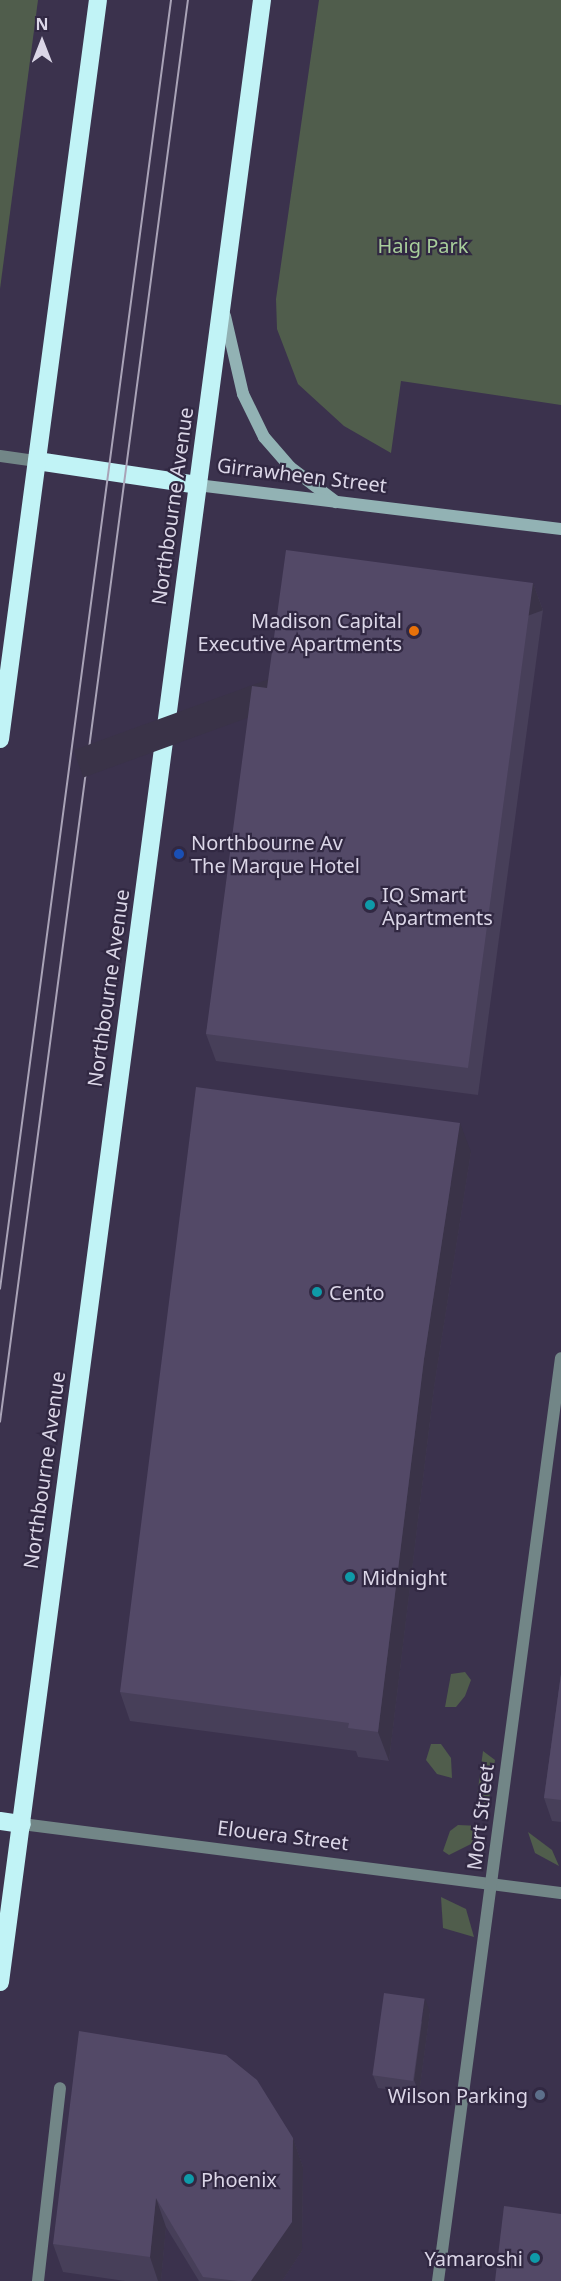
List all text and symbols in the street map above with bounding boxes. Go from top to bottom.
north arrow [12,12,72,72]
text: N [35,13,49,35]
park label: Haig Park [378,233,468,257]
street label: Northbourne Avenue [146,406,198,606]
street label: Girrawheen Street [216,453,388,497]
place label: Madison Capital Executive Apartments [198,608,402,655]
marker: Madison Capital Executive Apartments [407,624,421,638]
place label: Northbourne Av The Marque Hotel [191,831,360,878]
marker: Northbourne Av The Marque Hotel [172,847,186,861]
place label: IQ Smart Apartments [382,882,493,929]
street label: Northbourne Avenue [82,888,134,1088]
marker: IQ Smart Apartments [363,898,377,912]
place label: Cento [329,1280,385,1304]
marker: Cento [310,1285,324,1299]
street label: Northbourne Avenue [18,1370,70,1570]
place label: Midnight [362,1565,447,1589]
marker: Midnight [343,1570,357,1584]
street label: Mort Street [462,1763,498,1871]
street label: Elouera Street [216,1815,350,1855]
place label: Wilson Parking [388,2083,528,2107]
marker: Wilson Parking [533,2088,547,2102]
place label: Phoenix [201,2167,277,2191]
marker: Phoenix [182,2172,196,2186]
place label: Yamaroshi [424,2246,523,2270]
marker: Yamaroshi [528,2251,542,2265]

